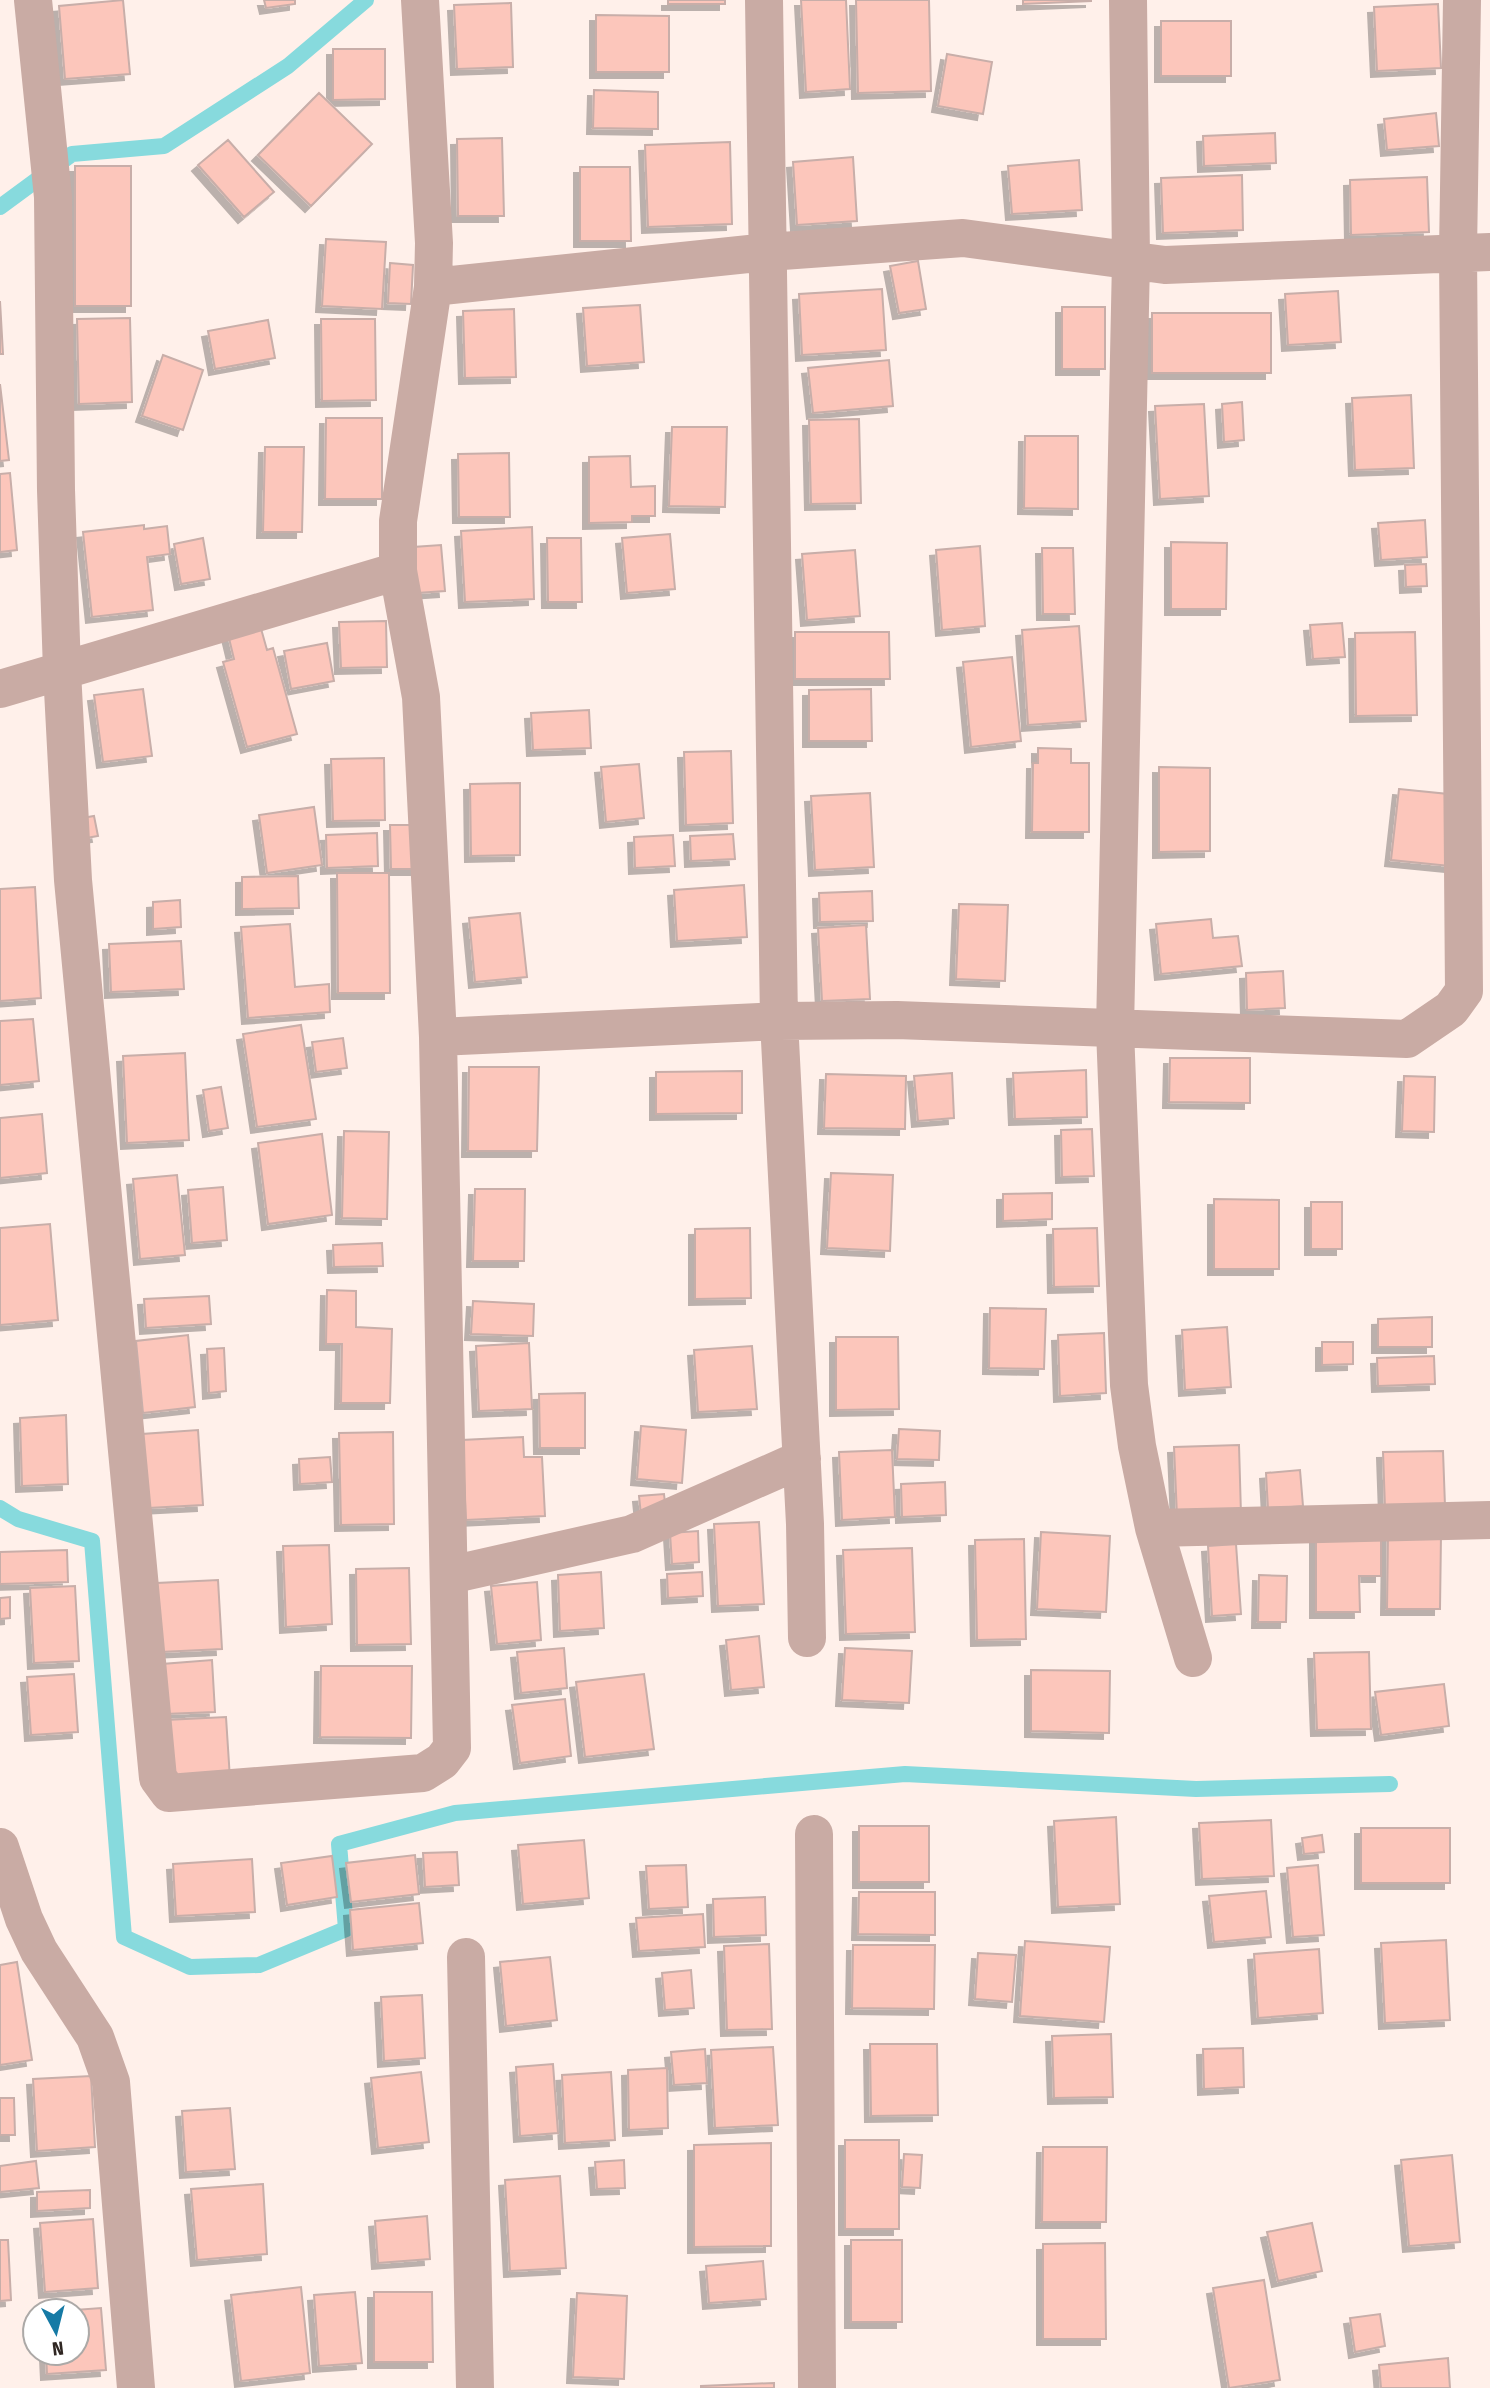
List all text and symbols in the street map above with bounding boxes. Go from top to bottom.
north arrow [21,2297,91,2367]
text: N [51,2336,65,2360]

